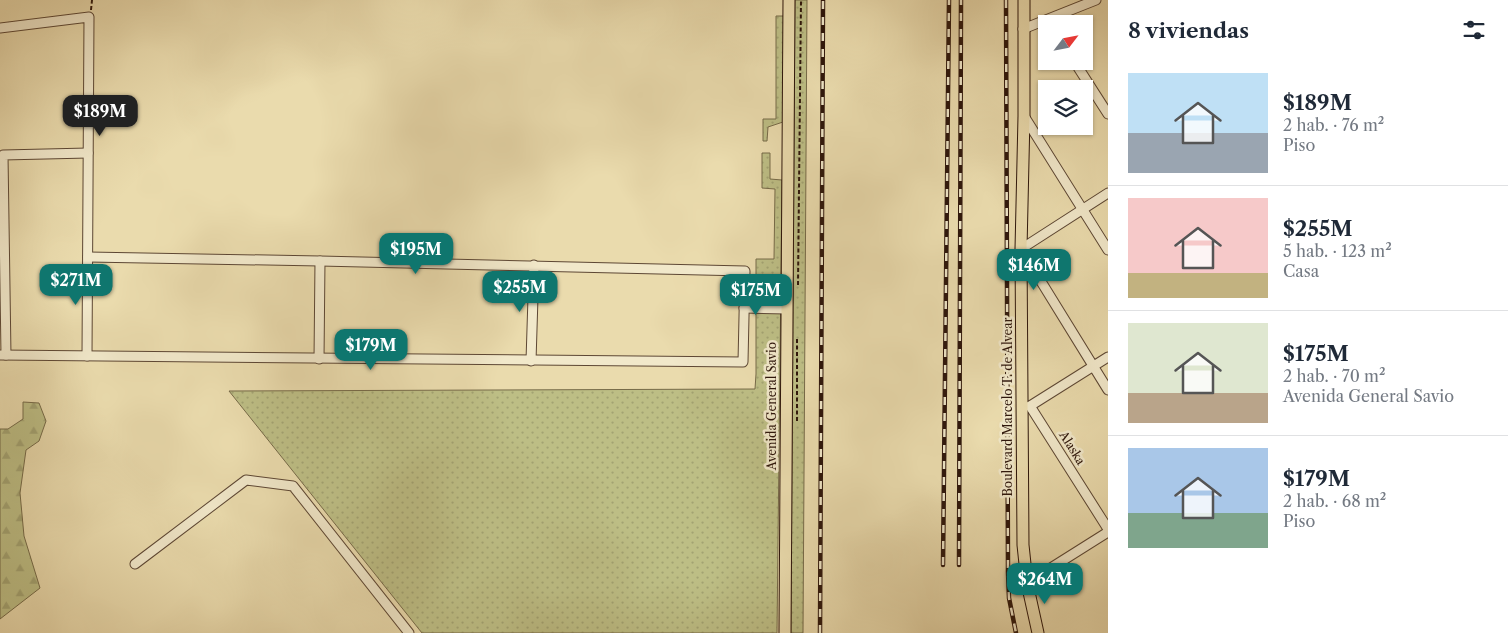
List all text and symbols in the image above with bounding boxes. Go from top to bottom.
north arrow [1038,15,1092,70]
map controls [1038,15,1093,135]
icon: filters [1460,16,1488,44]
text: 8 viviendas [1128,18,1249,43]
button: layers [1038,80,1093,135]
text: $189M [1283,90,1352,115]
icon: home [1168,93,1228,153]
pin: $189M [65,94,135,137]
text: $189M [74,101,126,121]
text: 2 hab. · 76 m² [1283,115,1384,135]
text: Piso [1283,135,1315,155]
text: $255M [1283,216,1353,241]
icon: home [1168,218,1228,278]
pin: $195M [381,232,451,275]
text: $195M [390,239,442,259]
text: 5 hab. · 123 m² [1283,241,1392,261]
pin: $146M [999,248,1069,291]
text: $146M [1008,255,1060,275]
text: Casa [1283,261,1319,281]
pin: $271M [41,264,111,306]
text: $271M [51,270,101,290]
pin: $255M [485,270,555,313]
pin: $175M [721,274,791,316]
text: $255M [493,277,547,297]
text: $175M [731,280,781,300]
street label: Boulevard Marcelo T. de Alvear [1000,317,1015,497]
pin: $179M [336,328,406,371]
text: $179M [345,335,397,355]
text: $175M [1283,341,1349,366]
street label: Avenida General Savio [764,342,779,471]
icon: home [1168,343,1228,403]
text: 2 hab. · 70 m² [1283,366,1386,386]
text: Avenida General Savio [1283,386,1454,406]
street label: Alaska [1056,427,1089,468]
text: $179M [1283,466,1350,491]
icon: home [1168,468,1228,528]
text: 2 hab. · 68 m² [1283,491,1386,511]
text: Piso [1283,511,1315,531]
pin: $264M [1010,562,1080,605]
text: $264M [1018,569,1072,589]

